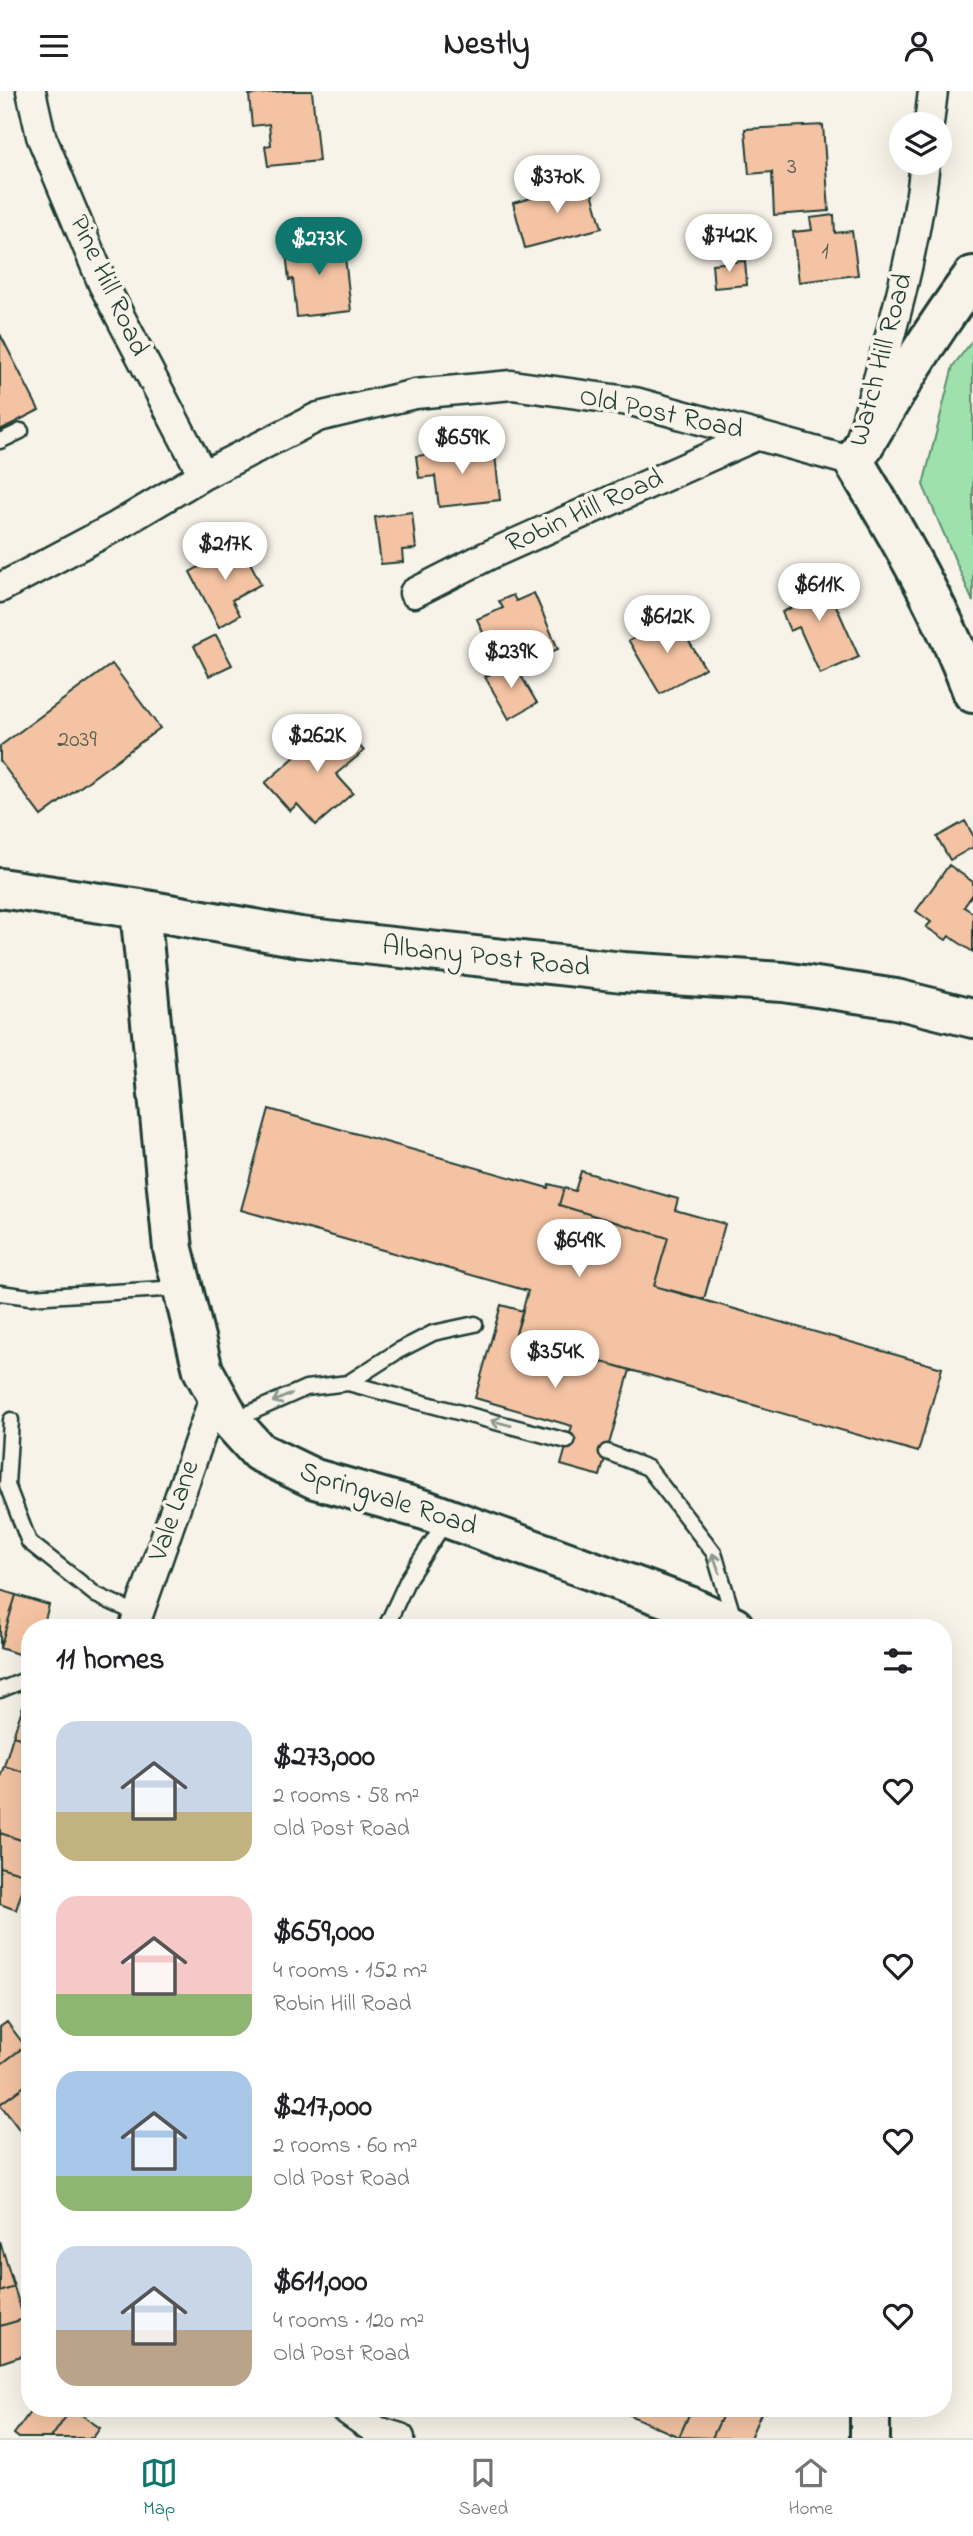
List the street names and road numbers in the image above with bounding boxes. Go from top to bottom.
street label: Pine Hill Road [57,209,159,364]
street label: Watch Hill Road [839,269,925,451]
street label: Old Post Road [575,377,747,451]
street label: Robin Hill Road [500,459,671,565]
street label: Albany Post Road [380,927,592,989]
street label: Springvale Road [294,1452,482,1548]
street label: Vale Lane [138,1455,212,1568]

